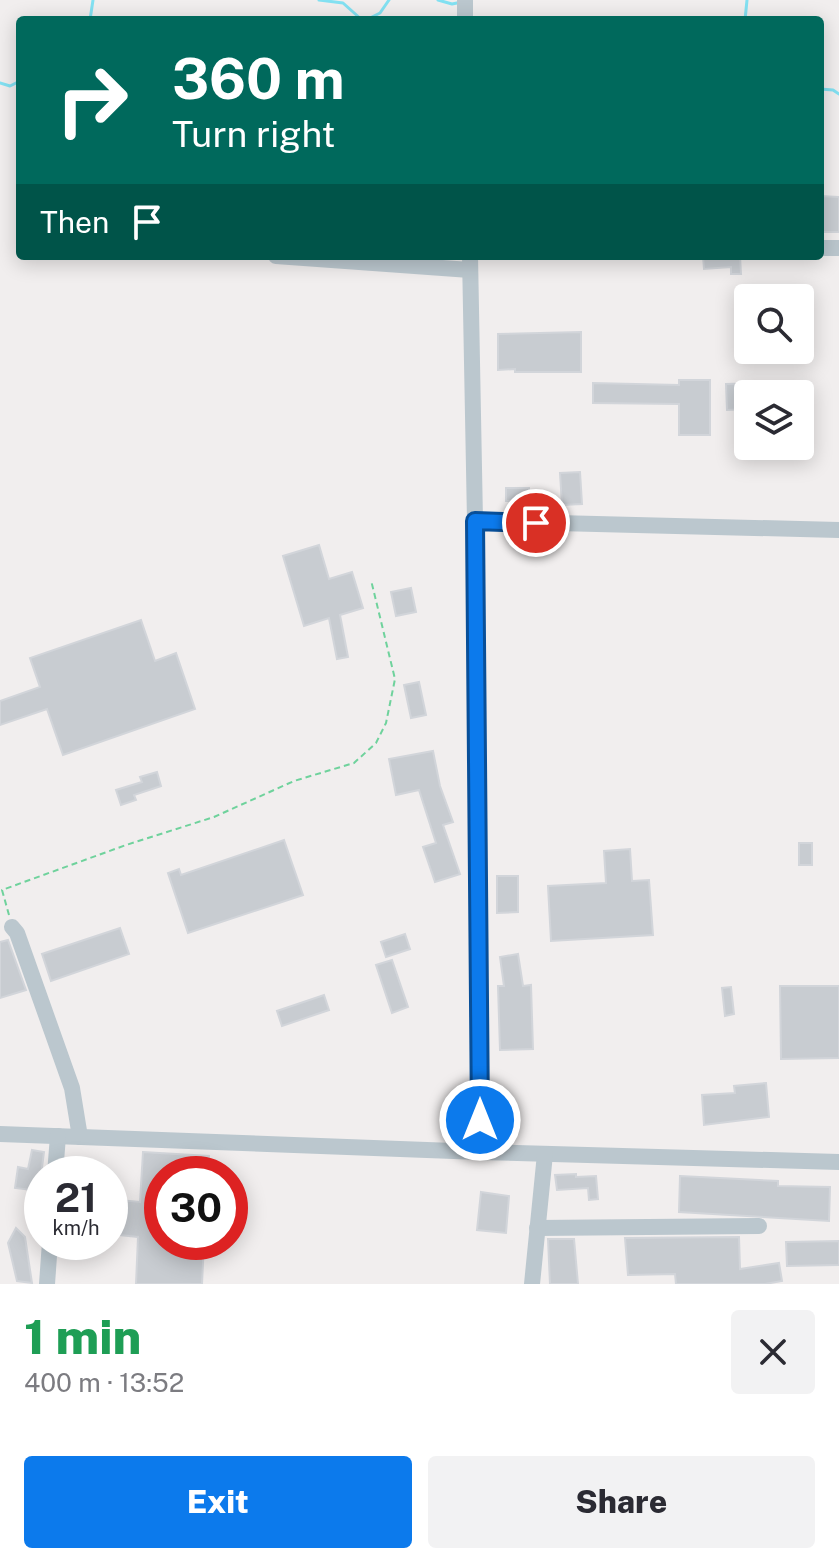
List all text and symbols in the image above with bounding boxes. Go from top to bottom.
text: 360 m [172,46,345,112]
icon: right [40,48,144,152]
text: Turn right [172,113,335,155]
icon: arrive [125,200,169,244]
text: Then [40,204,109,240]
map controls [734,284,814,460]
button: search [734,284,814,364]
button: layers [734,380,814,460]
pin [502,489,570,557]
icon: arrive [514,501,558,545]
position arrow [438,1078,522,1162]
speed limit sign: 30 [144,1156,248,1260]
text: 21 [55,1174,97,1221]
text: km/h [52,1216,100,1240]
text: 1 min [24,1308,141,1365]
button: close [731,1310,815,1394]
text: 400 m · 13:52 [24,1367,184,1398]
button: Exit [24,1456,412,1548]
button: Share [428,1456,815,1548]

